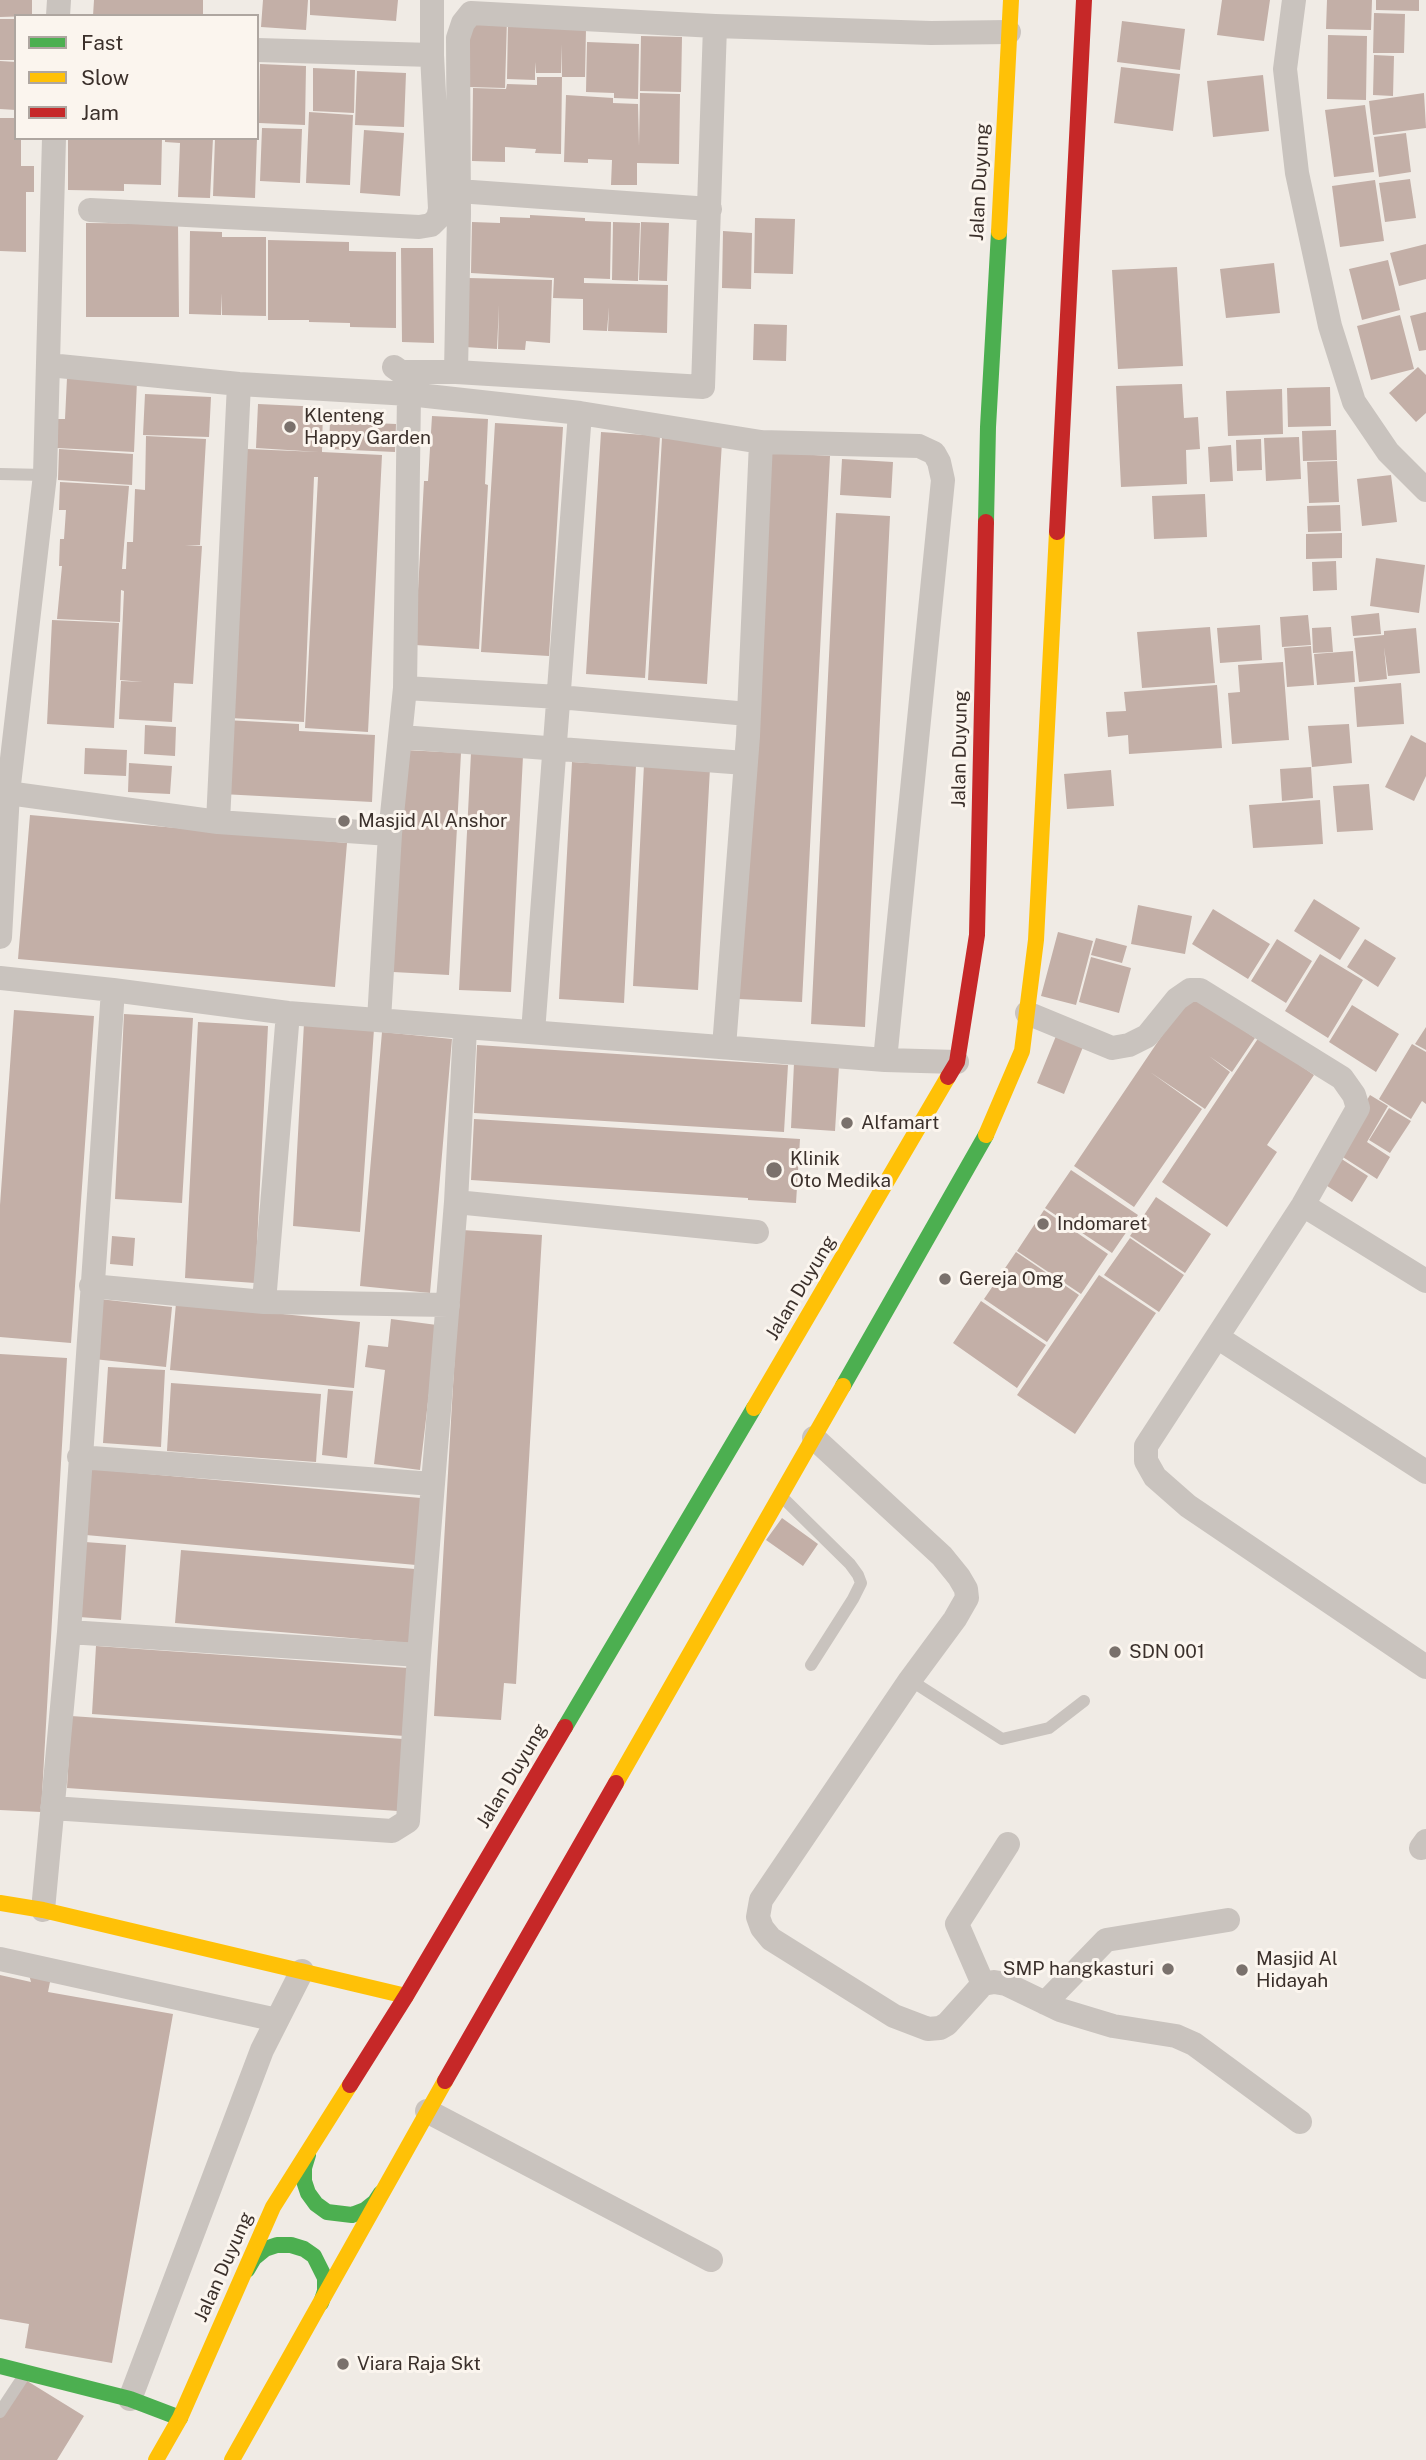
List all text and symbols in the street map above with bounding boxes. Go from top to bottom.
legend [14,14,259,140]
text: Fast [81,30,123,55]
text: Slow [81,65,129,90]
text: Jam [81,100,119,125]
street label: Jalan Duyung [966,123,994,241]
place label: Klenteng Happy Garden [304,405,431,449]
marker: Klenteng Happy Garden [282,419,298,435]
street label: Jalan Duyung [948,690,972,808]
place label: Masjid Al Anshor [358,810,508,832]
marker: Masjid Al Anshor [336,813,352,829]
place label: Alfamart [861,1112,939,1134]
marker: Alfamart [839,1115,855,1131]
place label: Klinik Oto Medika [790,1148,891,1192]
marker: Klinik Oto Medika [764,1160,784,1180]
place label: Indomaret [1057,1213,1147,1235]
marker: Indomaret [1035,1216,1051,1232]
street label: Jalan Duyung [761,1232,841,1344]
place label: Gereja Omg [959,1268,1064,1290]
marker: Gereja Omg [937,1271,953,1287]
place label: SDN 001 [1129,1641,1205,1663]
marker: SDN 001 [1107,1644,1123,1660]
street label: Jalan Duyung [472,1720,552,1832]
place label: Masjid Al Hidayah [1256,1948,1338,1992]
place label: SMP hangkasturi [1003,1958,1154,1980]
marker: SMP hangkasturi [1160,1961,1176,1977]
marker: Masjid Al Hidayah [1234,1962,1250,1978]
street label: Jalan Duyung [190,2208,258,2326]
place label: Viara Raja Skt [357,2353,481,2375]
marker: Viara Raja Skt [335,2356,351,2372]

